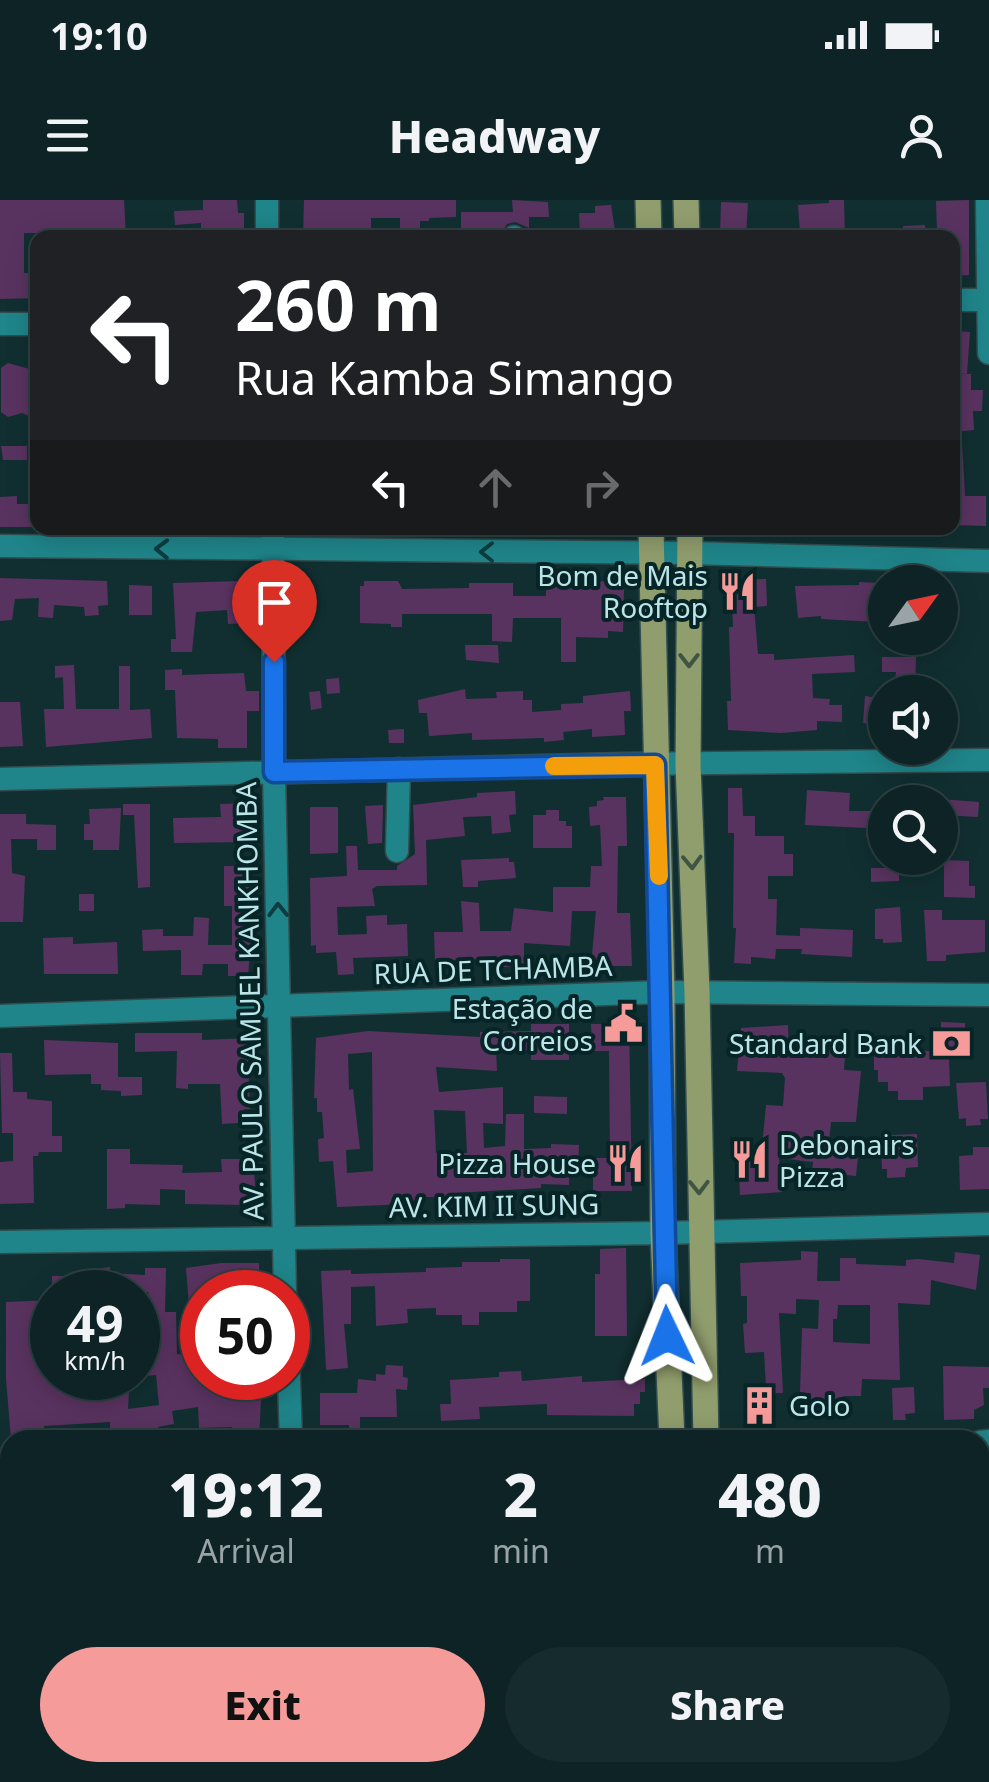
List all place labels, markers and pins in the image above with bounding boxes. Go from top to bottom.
place label: Bom de Mais Rooftop [537,556,708,626]
pin [232,560,317,663]
restaurant icon: Bom de Mais Rooftop [717,570,759,612]
place label: Estação de Correios [452,989,593,1059]
public building icon: Estação de Correios [602,1003,644,1045]
bank icon: Standard Bank [931,1022,973,1064]
place label: Standard Bank [729,1024,922,1062]
place label: Debonairs Pizza [779,1125,915,1195]
restaurant icon: Debonairs Pizza [728,1139,770,1181]
restaurant icon: Pizza House [605,1142,647,1184]
place label: Pizza House [438,1144,596,1182]
building icon: Golo [738,1384,780,1426]
place label: Golo [789,1386,851,1424]

